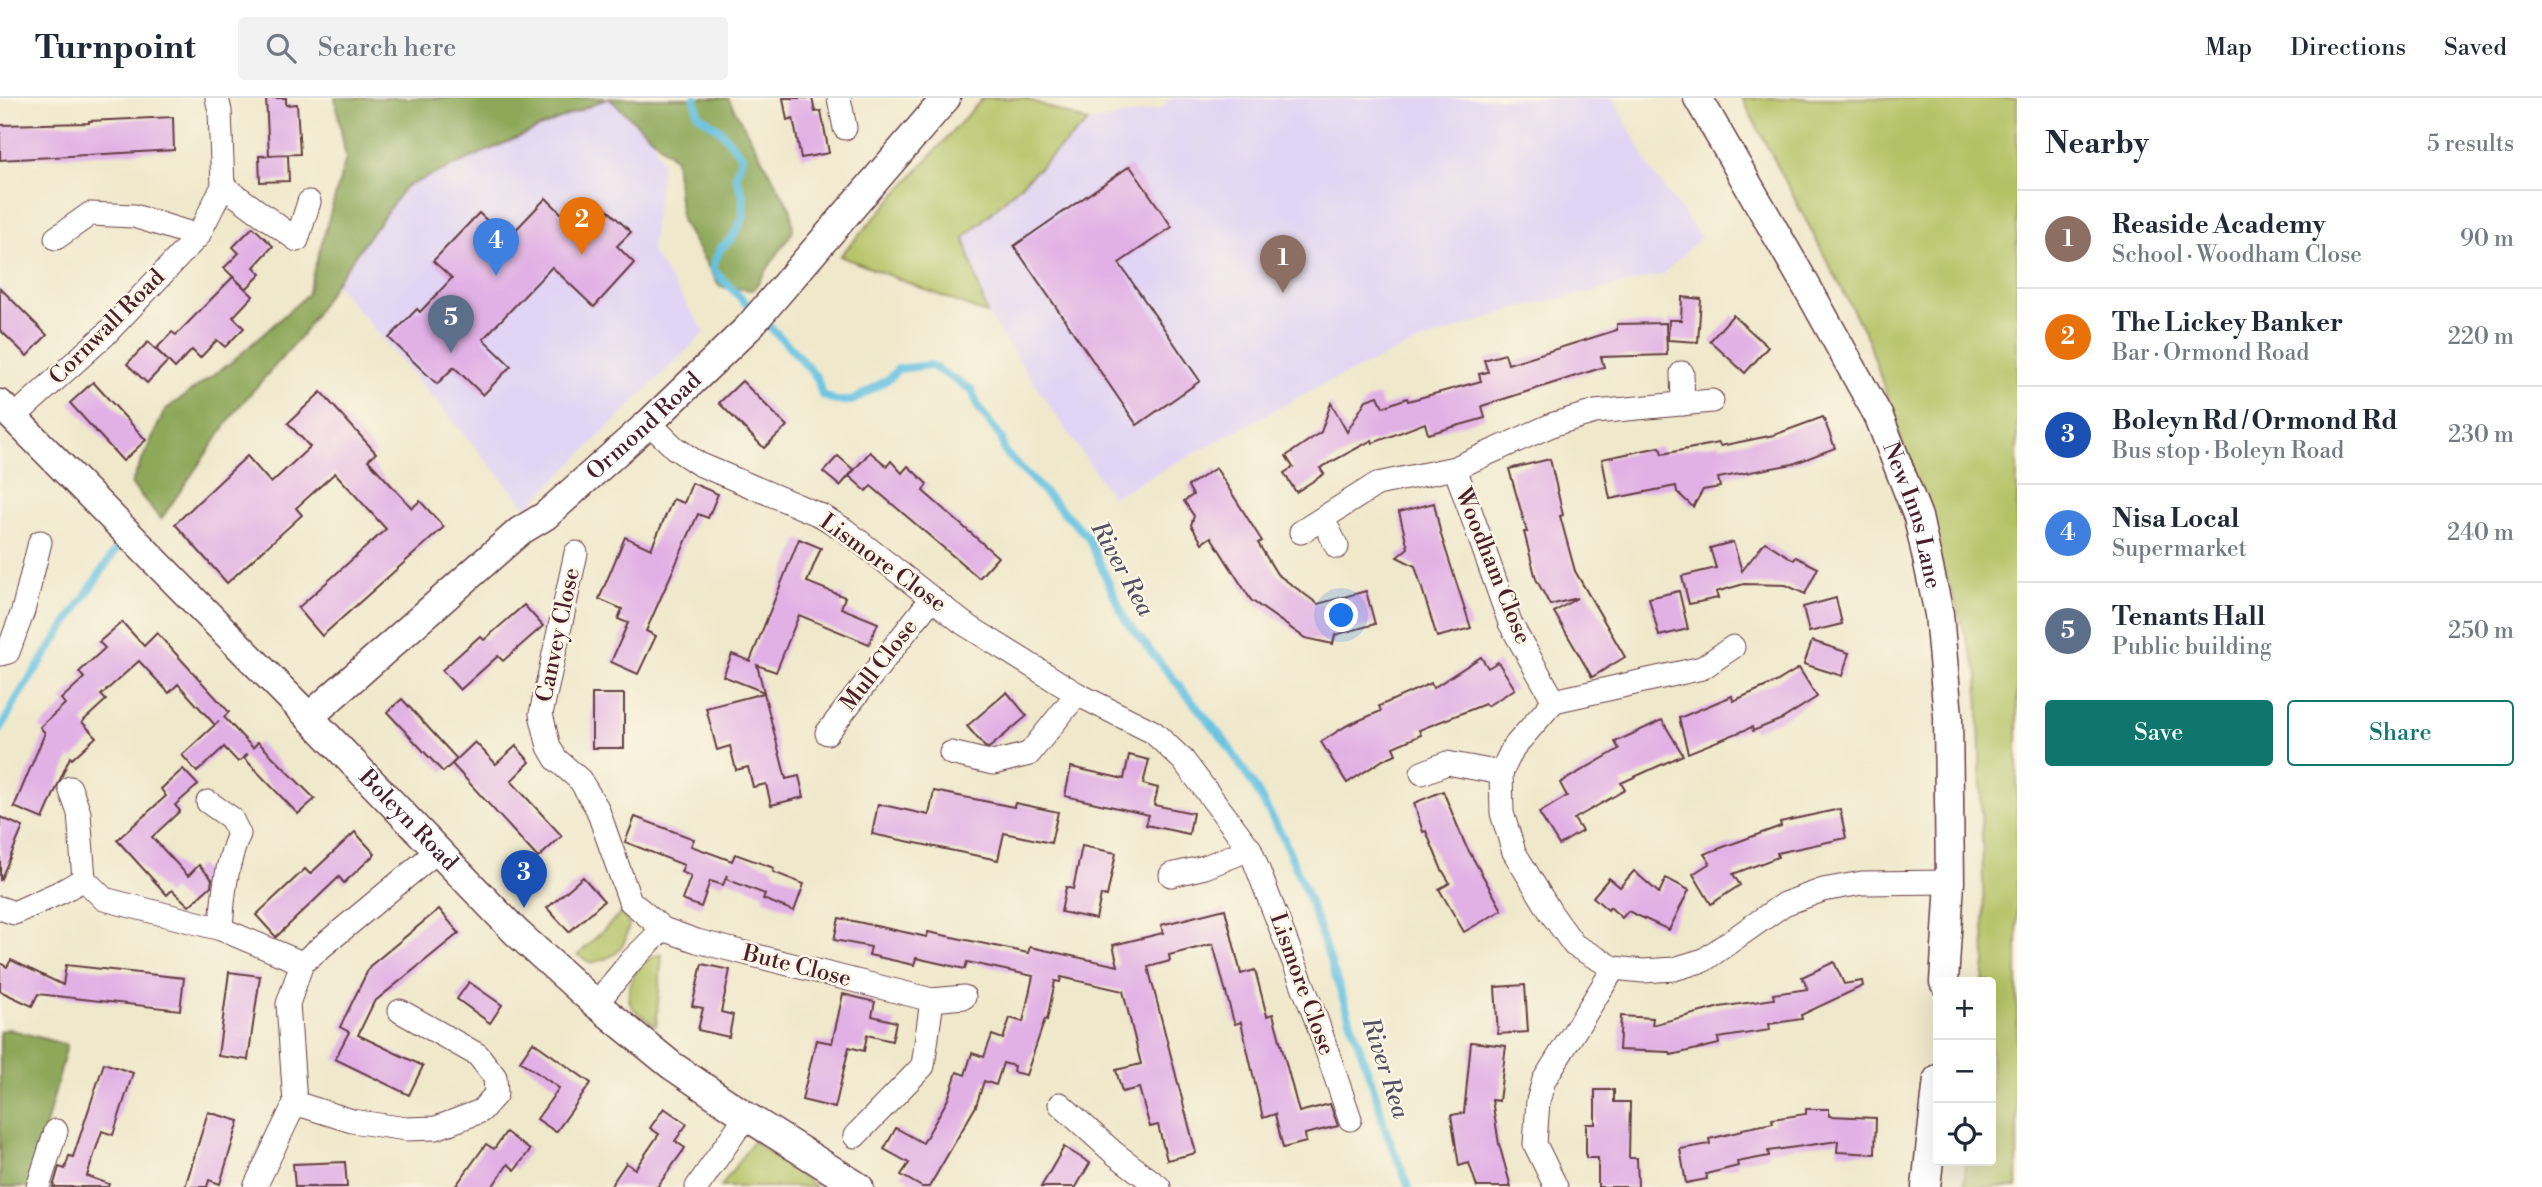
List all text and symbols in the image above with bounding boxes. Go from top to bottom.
search box [238,17,728,80]
text: Turnpoint [35,28,196,69]
icon: search [262,29,300,67]
text: Search here [318,32,456,64]
text: Map [2205,33,2252,63]
text: Directions [2290,33,2406,63]
text: Saved [2444,33,2507,63]
text: Nearby [2045,125,2149,163]
text: 5 results [2427,130,2514,158]
pin: 2 [559,197,605,255]
text: Reaside Academy [2112,209,2326,241]
pin: 4 [473,218,519,276]
text: 1 [2062,225,2074,253]
text: 90 m [2460,225,2514,253]
pin: 1 [1260,235,1306,293]
text: School · Woodham Close [2112,241,2362,269]
street label: Cornwall Road [43,263,171,391]
pin: 5 [428,295,474,353]
text: The Lickey Banker [2112,307,2343,339]
text: 2 [2061,323,2075,351]
text: 220 m [2448,323,2514,351]
text: Bar · Ormond Road [2112,339,2309,367]
street label: Ormond Road [581,366,707,486]
text: Boleyn Rd / Ormond Rd [2112,405,2398,437]
text: 3 [2061,421,2075,449]
text: 230 m [2448,421,2514,449]
text: Bus stop · Boleyn Road [2112,437,2344,465]
street label: New Inns Lane [1876,438,1947,591]
street label: Woodham Close [1449,483,1537,648]
text: Nisa Local [2112,503,2239,535]
street label: Lismore Close [814,508,952,618]
water label: River Rea [1083,515,1161,622]
text: 4 [2060,519,2076,547]
text: 240 m [2447,519,2514,547]
text: Supermarket [2112,535,2247,563]
street label: Canvey Close [530,565,586,705]
your location [1324,598,1358,632]
text: Tenants Hall [2112,601,2265,633]
street label: Mull Close [834,613,924,717]
text: 5 [2061,617,2075,645]
text: 250 m [2448,617,2514,645]
text: Public building [2112,633,2272,661]
button: Save [2045,700,2273,766]
button: Share [2287,700,2514,766]
street label: Boleyn Road [352,763,464,877]
pin: 3 [501,850,547,908]
street label: Lismore Close [1263,909,1341,1059]
street label: Bute Close [739,939,854,993]
map controls [1933,977,1996,1166]
button: + [1933,977,1996,1040]
water label: River Rea [1354,1013,1416,1123]
button: − [1933,1040,1996,1103]
button: locate [1933,1103,1996,1166]

